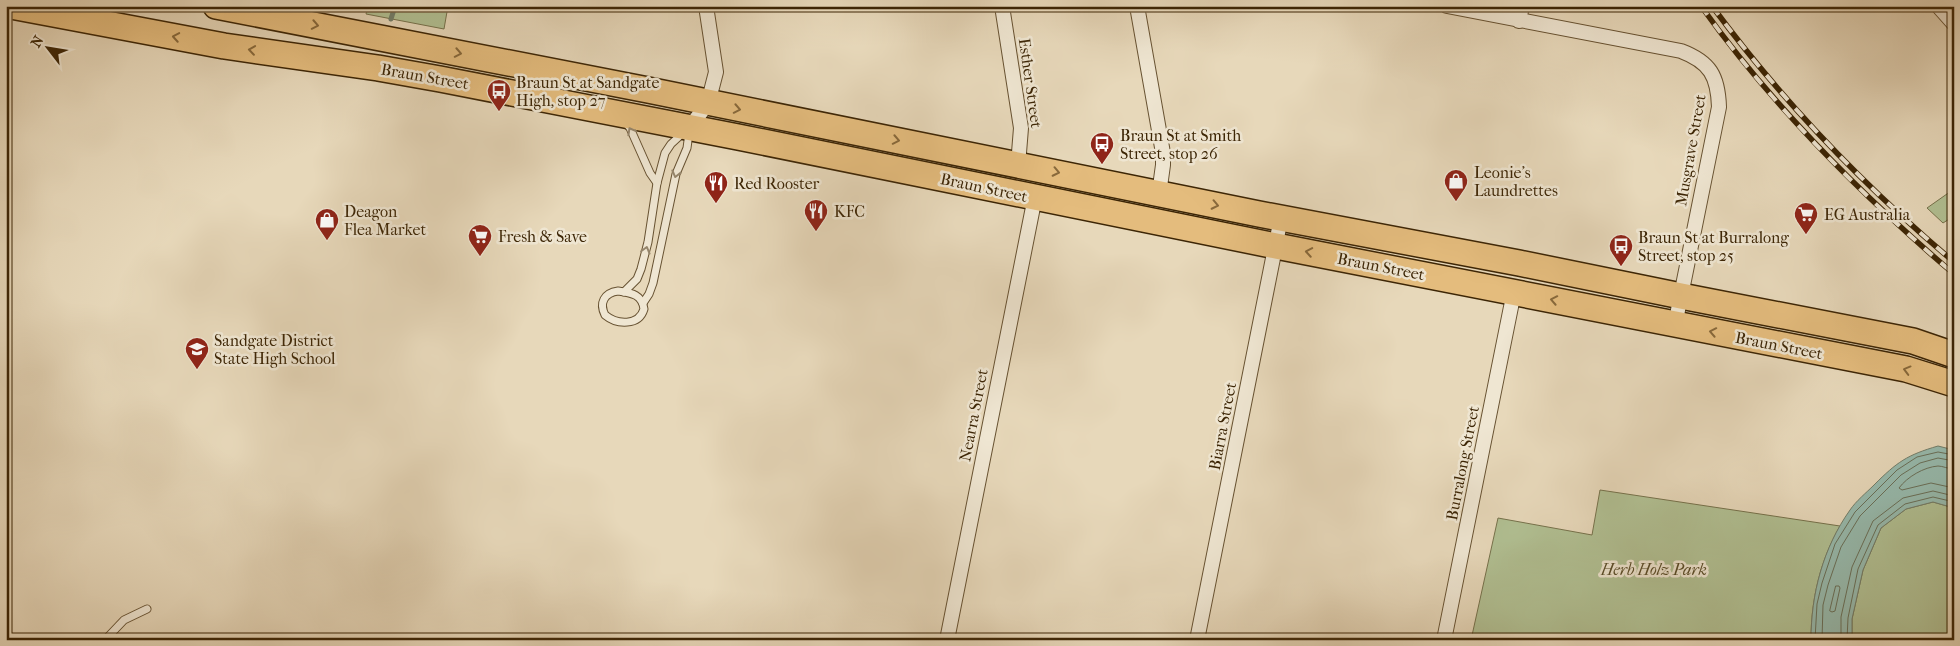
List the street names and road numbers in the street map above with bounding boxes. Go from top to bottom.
street label: Esther Street [1015,37,1046,130]
street label: Braun Street [380,59,470,94]
street label: Musgrave Street [1671,92,1710,208]
street label: Braun Street [939,169,1029,206]
street label: Braun Street [1336,249,1426,284]
street label: Braun Street [1734,328,1824,363]
street label: Nearra Street [955,367,992,463]
street label: Biarra Street [1205,380,1240,472]
street label: Burralong Street [1442,404,1483,522]

